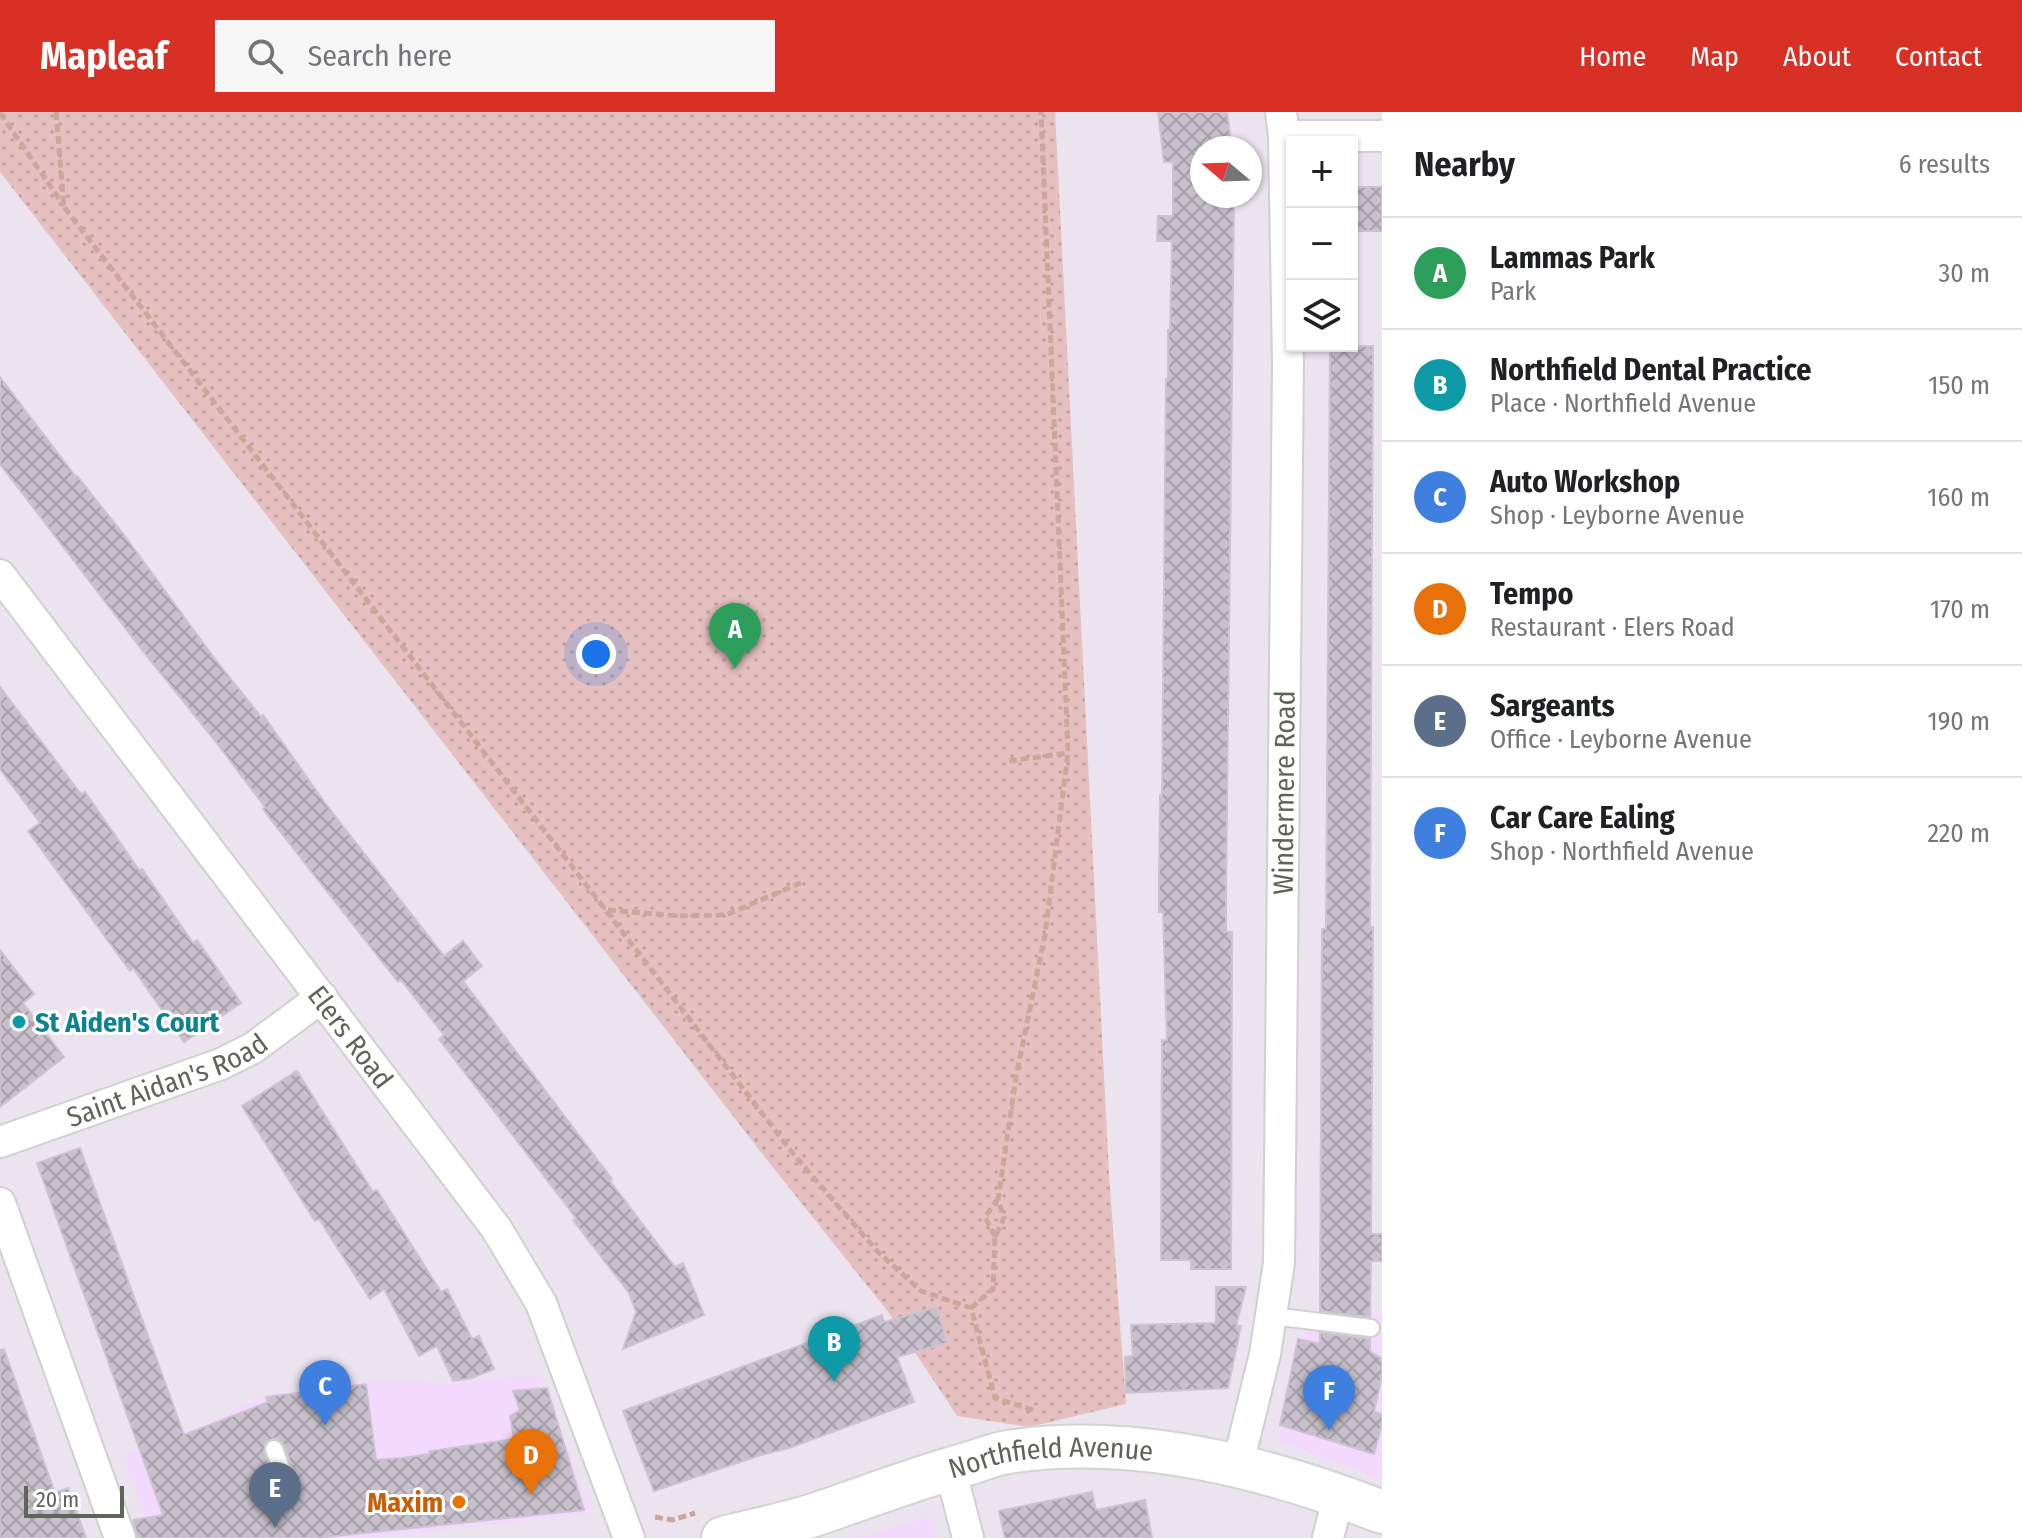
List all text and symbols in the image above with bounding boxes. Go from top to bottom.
search box [215,20,775,92]
text: Mapleaf [40,33,167,79]
icon: search [243,34,287,78]
text: Search here [307,38,452,74]
text: Home [1579,40,1646,73]
text: Map [1690,40,1739,73]
text: About [1783,40,1851,73]
text: Contact [1895,40,1982,73]
north arrow [1190,136,1262,208]
map controls [1286,136,1358,352]
button: + [1286,136,1358,208]
text: Nearby [1414,144,1515,185]
text: 6 results [1899,149,1990,180]
button: − [1286,208,1358,280]
text: Lammas Park [1490,240,1655,276]
text: A [1433,258,1447,289]
text: 30 m [1939,258,1990,289]
text: Park [1490,276,1536,307]
button: layers [1286,280,1358,352]
text: Northfield Dental Practice [1490,352,1811,388]
text: B [1433,370,1447,401]
text: 150 m [1928,370,1990,401]
text: Place · Northfield Avenue [1490,388,1756,419]
text: Auto Workshop [1490,464,1680,500]
text: C [1433,482,1447,513]
text: 160 m [1927,482,1990,513]
text: Shop · Leyborne Avenue [1490,500,1745,531]
text: Tempo [1490,576,1573,612]
text: D [1432,594,1448,625]
text: 170 m [1930,594,1990,625]
pin: A [709,603,761,669]
text: Restaurant · Elers Road [1490,612,1735,643]
your location [576,634,616,674]
text: Sargeants [1490,688,1615,724]
street label: Windermere Road [1267,690,1302,895]
text: E [1434,706,1446,737]
text: 190 m [1928,706,1990,737]
text: Office · Leyborne Avenue [1490,724,1752,755]
text: Car Care Ealing [1490,800,1675,836]
text: F [1434,818,1446,849]
text: 220 m [1927,818,1990,849]
text: Shop · Northfield Avenue [1490,836,1754,867]
street label: Elers Road [301,979,400,1095]
place label: St Aiden's Court [35,1006,220,1039]
marker: St Aiden's Court [10,1013,28,1031]
street label: Saint Aidan's Road [62,1027,274,1134]
pin: B [808,1316,860,1382]
pin: C [299,1360,351,1426]
pin: F [1303,1365,1355,1431]
pin: D [505,1429,557,1495]
street label: Northfield Avenue [945,1431,1155,1485]
pin: E [249,1462,301,1528]
scale bar [24,1482,124,1518]
text: 20 m [36,1486,79,1513]
place label: Maxim [367,1486,443,1519]
marker: Maxim [450,1493,468,1511]

